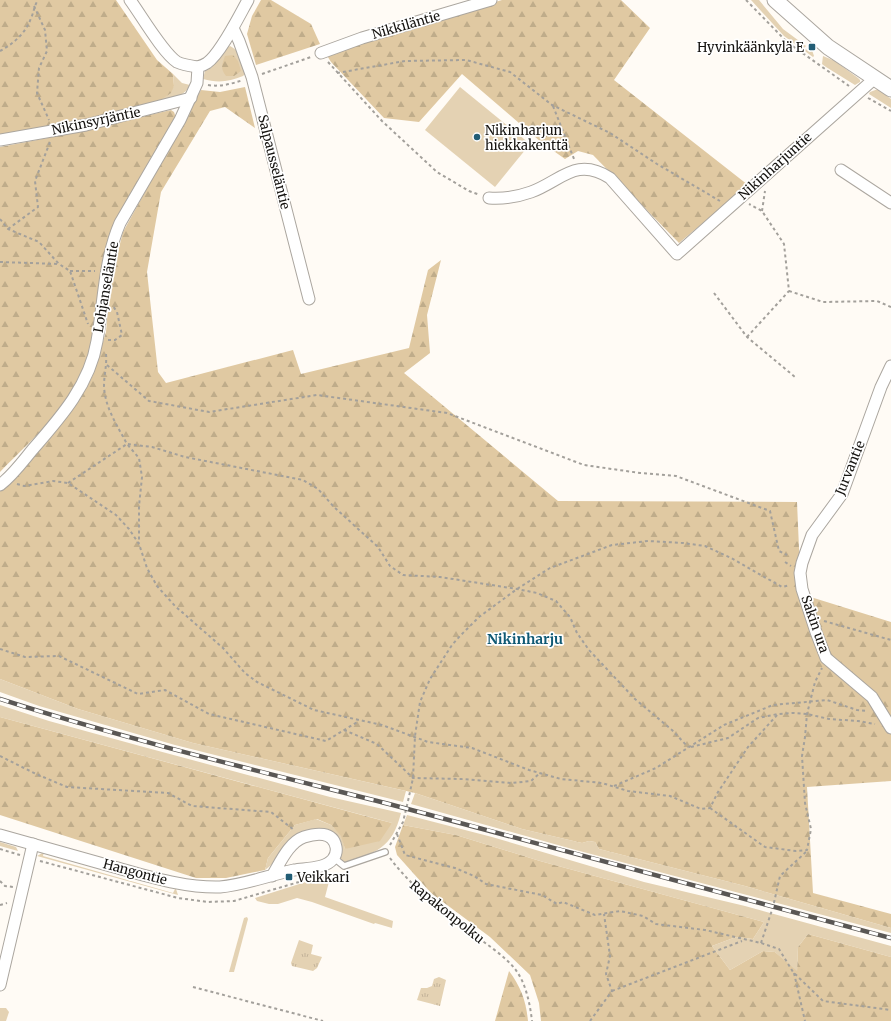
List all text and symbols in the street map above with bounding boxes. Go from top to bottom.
street label: Nikkiläntie [370,7,442,43]
place label: Hyvinkäänkylä E [697,39,805,56]
marker: Hyvinkäänkylä E [807,42,817,52]
street label: Nikinsyrjäntie [50,103,142,139]
street label: Salpausseläntie [254,113,294,211]
place label: Nikinharjun hiekkakenttä [485,122,568,154]
street label: Nikinharjuntie [735,128,815,203]
marker: Nikinharjun hiekkakenttä [472,132,482,142]
street label: Lohjanseläntie [90,240,122,334]
street label: Jurvantie [831,438,869,499]
street label: Sakin ura [797,593,833,655]
district label: Nikinharju [487,630,563,648]
street label: Hangontie [101,855,169,889]
place label: Veikkari [296,869,349,886]
marker: Veikkari [284,872,294,882]
street label: Rapakonpolku [406,877,488,947]

